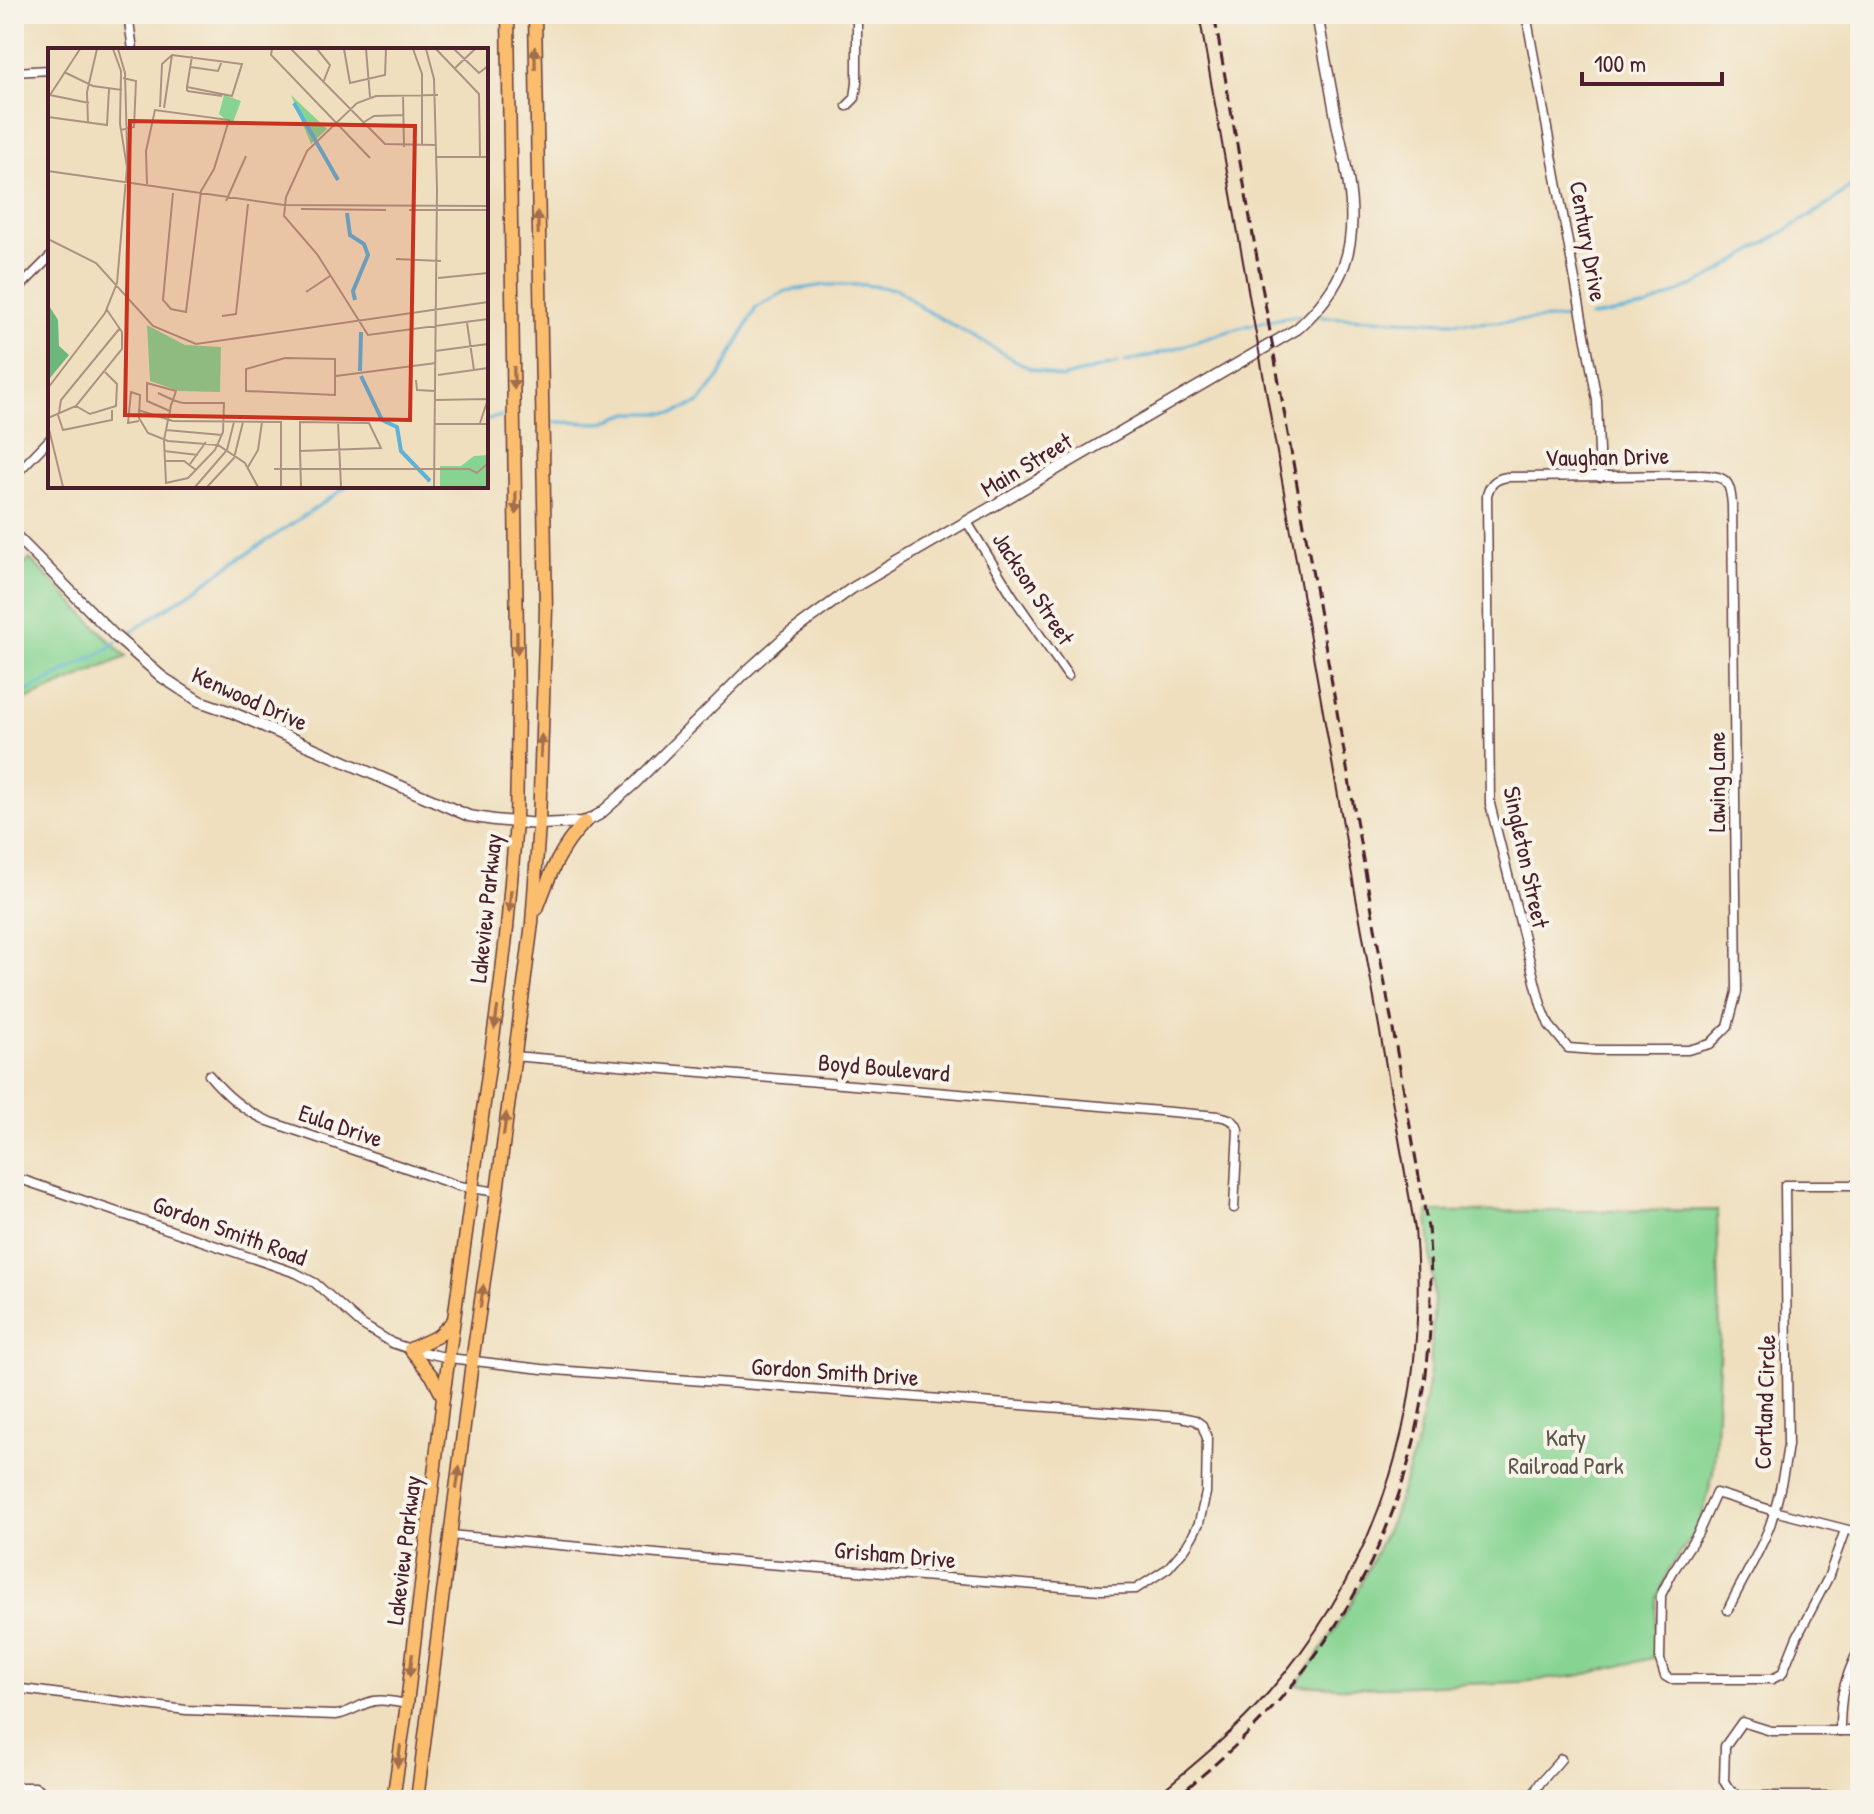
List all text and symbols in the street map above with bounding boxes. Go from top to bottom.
scale bar [1582,36,1722,86]
one-way arrow [529,45,542,70]
text: 100 m [1594,47,1646,79]
inset map [48,48,488,488]
street label: Century Drive [1563,178,1615,304]
one-way arrow [532,210,545,235]
one-way arrow [508,366,520,391]
street label: Main Street [974,424,1078,504]
street label: Vaughan Drive [1545,439,1670,473]
one-way arrow [509,491,522,516]
street label: Jackson Street [986,525,1083,651]
one-way arrow [511,631,523,656]
street label: Kenwood Drive [187,658,313,738]
street label: Lawing Lane [1700,731,1732,832]
one-way arrow [535,733,548,758]
street label: Singleton Street [1496,783,1558,931]
street label: Lakeview Parkway [461,832,509,984]
one-way arrow [503,889,516,914]
one-way arrow [489,1005,502,1030]
street label: Boyd Boulevard [817,1045,951,1089]
street label: Eula Drive [295,1096,388,1154]
one-way arrow [499,1111,512,1136]
street label: Gordon Smith Road [149,1187,311,1273]
one-way arrow [476,1283,489,1308]
street label: Cortland Circle [1746,1334,1782,1470]
street label: Gordon Smith Drive [750,1349,920,1393]
park label: Katy Railroad Park [1508,1421,1624,1481]
one-way arrow [451,1465,464,1490]
street label: Lakeview Parkway [378,1474,428,1626]
street label: Grisham Drive [833,1533,958,1575]
one-way arrow [405,1653,418,1678]
one-way arrow [392,1744,405,1769]

